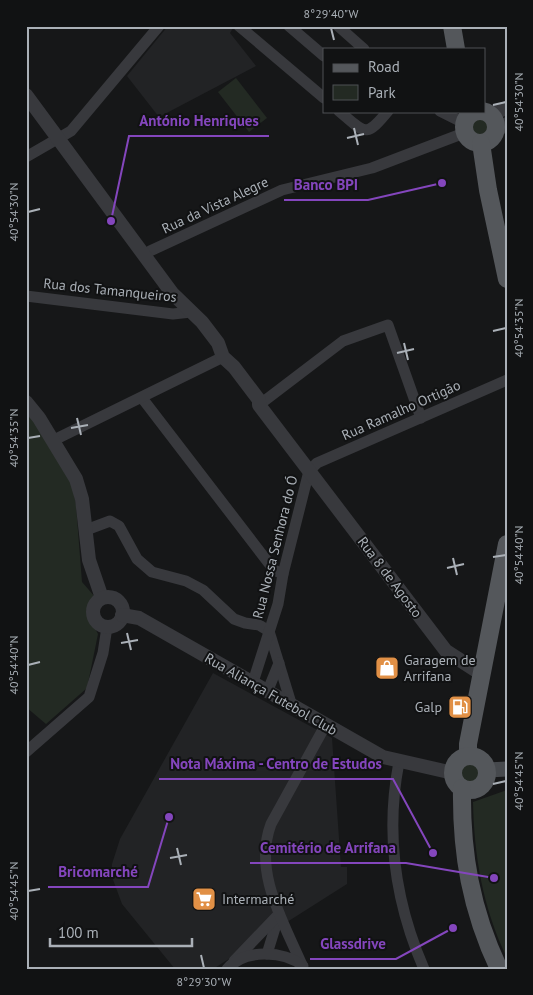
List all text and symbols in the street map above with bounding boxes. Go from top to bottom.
text: 8°29'40"W [304,6,358,21]
legend [323,48,486,112]
text: Road [368,57,400,76]
text: 40°54'30"N [511,72,526,132]
text: Park [368,83,396,102]
callout: António Henriques [129,106,269,136]
text: António Henriques [139,111,259,130]
callout: Banco BPI [284,170,368,200]
street label: Rua da Vista Alegre [159,172,271,238]
text: Banco BPI [294,175,358,194]
text: 40°54'30"N [6,182,21,242]
street label: Rua dos Tamanqueiros [42,274,178,306]
text: 40°54'35"N [511,298,526,358]
street label: Rua Ramalho Ortigão [339,376,463,444]
text: 40°54'35"N [6,408,21,468]
street label: Rua Nossa Senhora do Ó [248,474,302,620]
text: 40°54'40"N [511,525,526,585]
street label: Rua 8 de Agosto [354,533,426,621]
text: 40°54'40"N [6,635,21,695]
street label: Rua Aliança Futebol Club [201,649,341,739]
place label: Garagem de Arrifana [404,651,476,685]
shop icon: Garagem de Arrifana [374,655,400,681]
fuel station icon: Galp [447,694,473,720]
place label: Galp [415,698,442,716]
callout: Nota Máxima - Centro de Estudos [159,749,393,779]
text: 40°54'45"N [511,751,526,811]
text: Nota Máxima - Centro de Estudos [170,754,382,773]
callout: Cemitério de Arrifana [250,833,406,863]
text: Cemitério de Arrifana [260,838,396,857]
callout: Bricomarché [48,857,148,887]
text: 40°54'45"N [6,861,21,921]
text: Bricomarché [58,862,138,881]
supermarket icon: Intermarché [191,886,217,912]
place label: Intermarché [222,890,294,908]
scale bar [50,915,192,947]
text: 100 m [58,923,99,942]
callout: Glassdrive [310,929,396,959]
text: Glassdrive [320,934,386,953]
text: 8°29'30"W [177,974,231,989]

